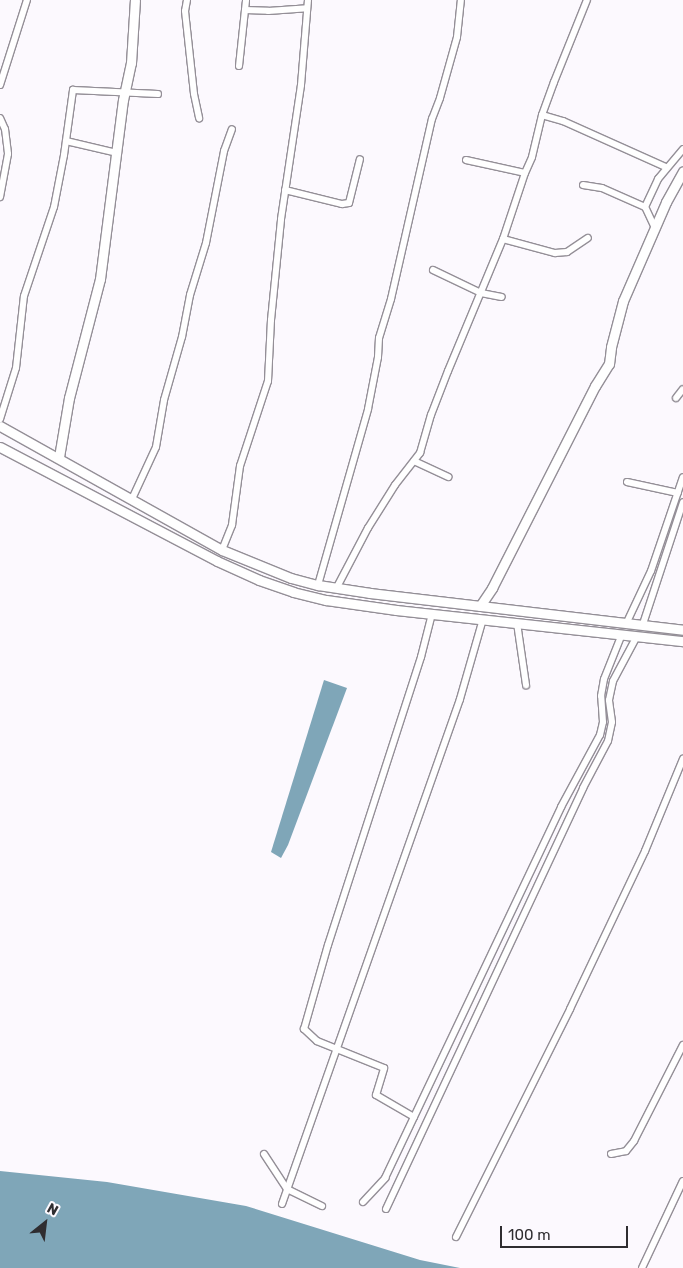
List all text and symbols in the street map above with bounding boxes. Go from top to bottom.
north arrow [20,1198,70,1248]
text: N [44,1200,61,1219]
scale bar [503,1216,630,1248]
text: 100 m [508,1226,550,1244]

